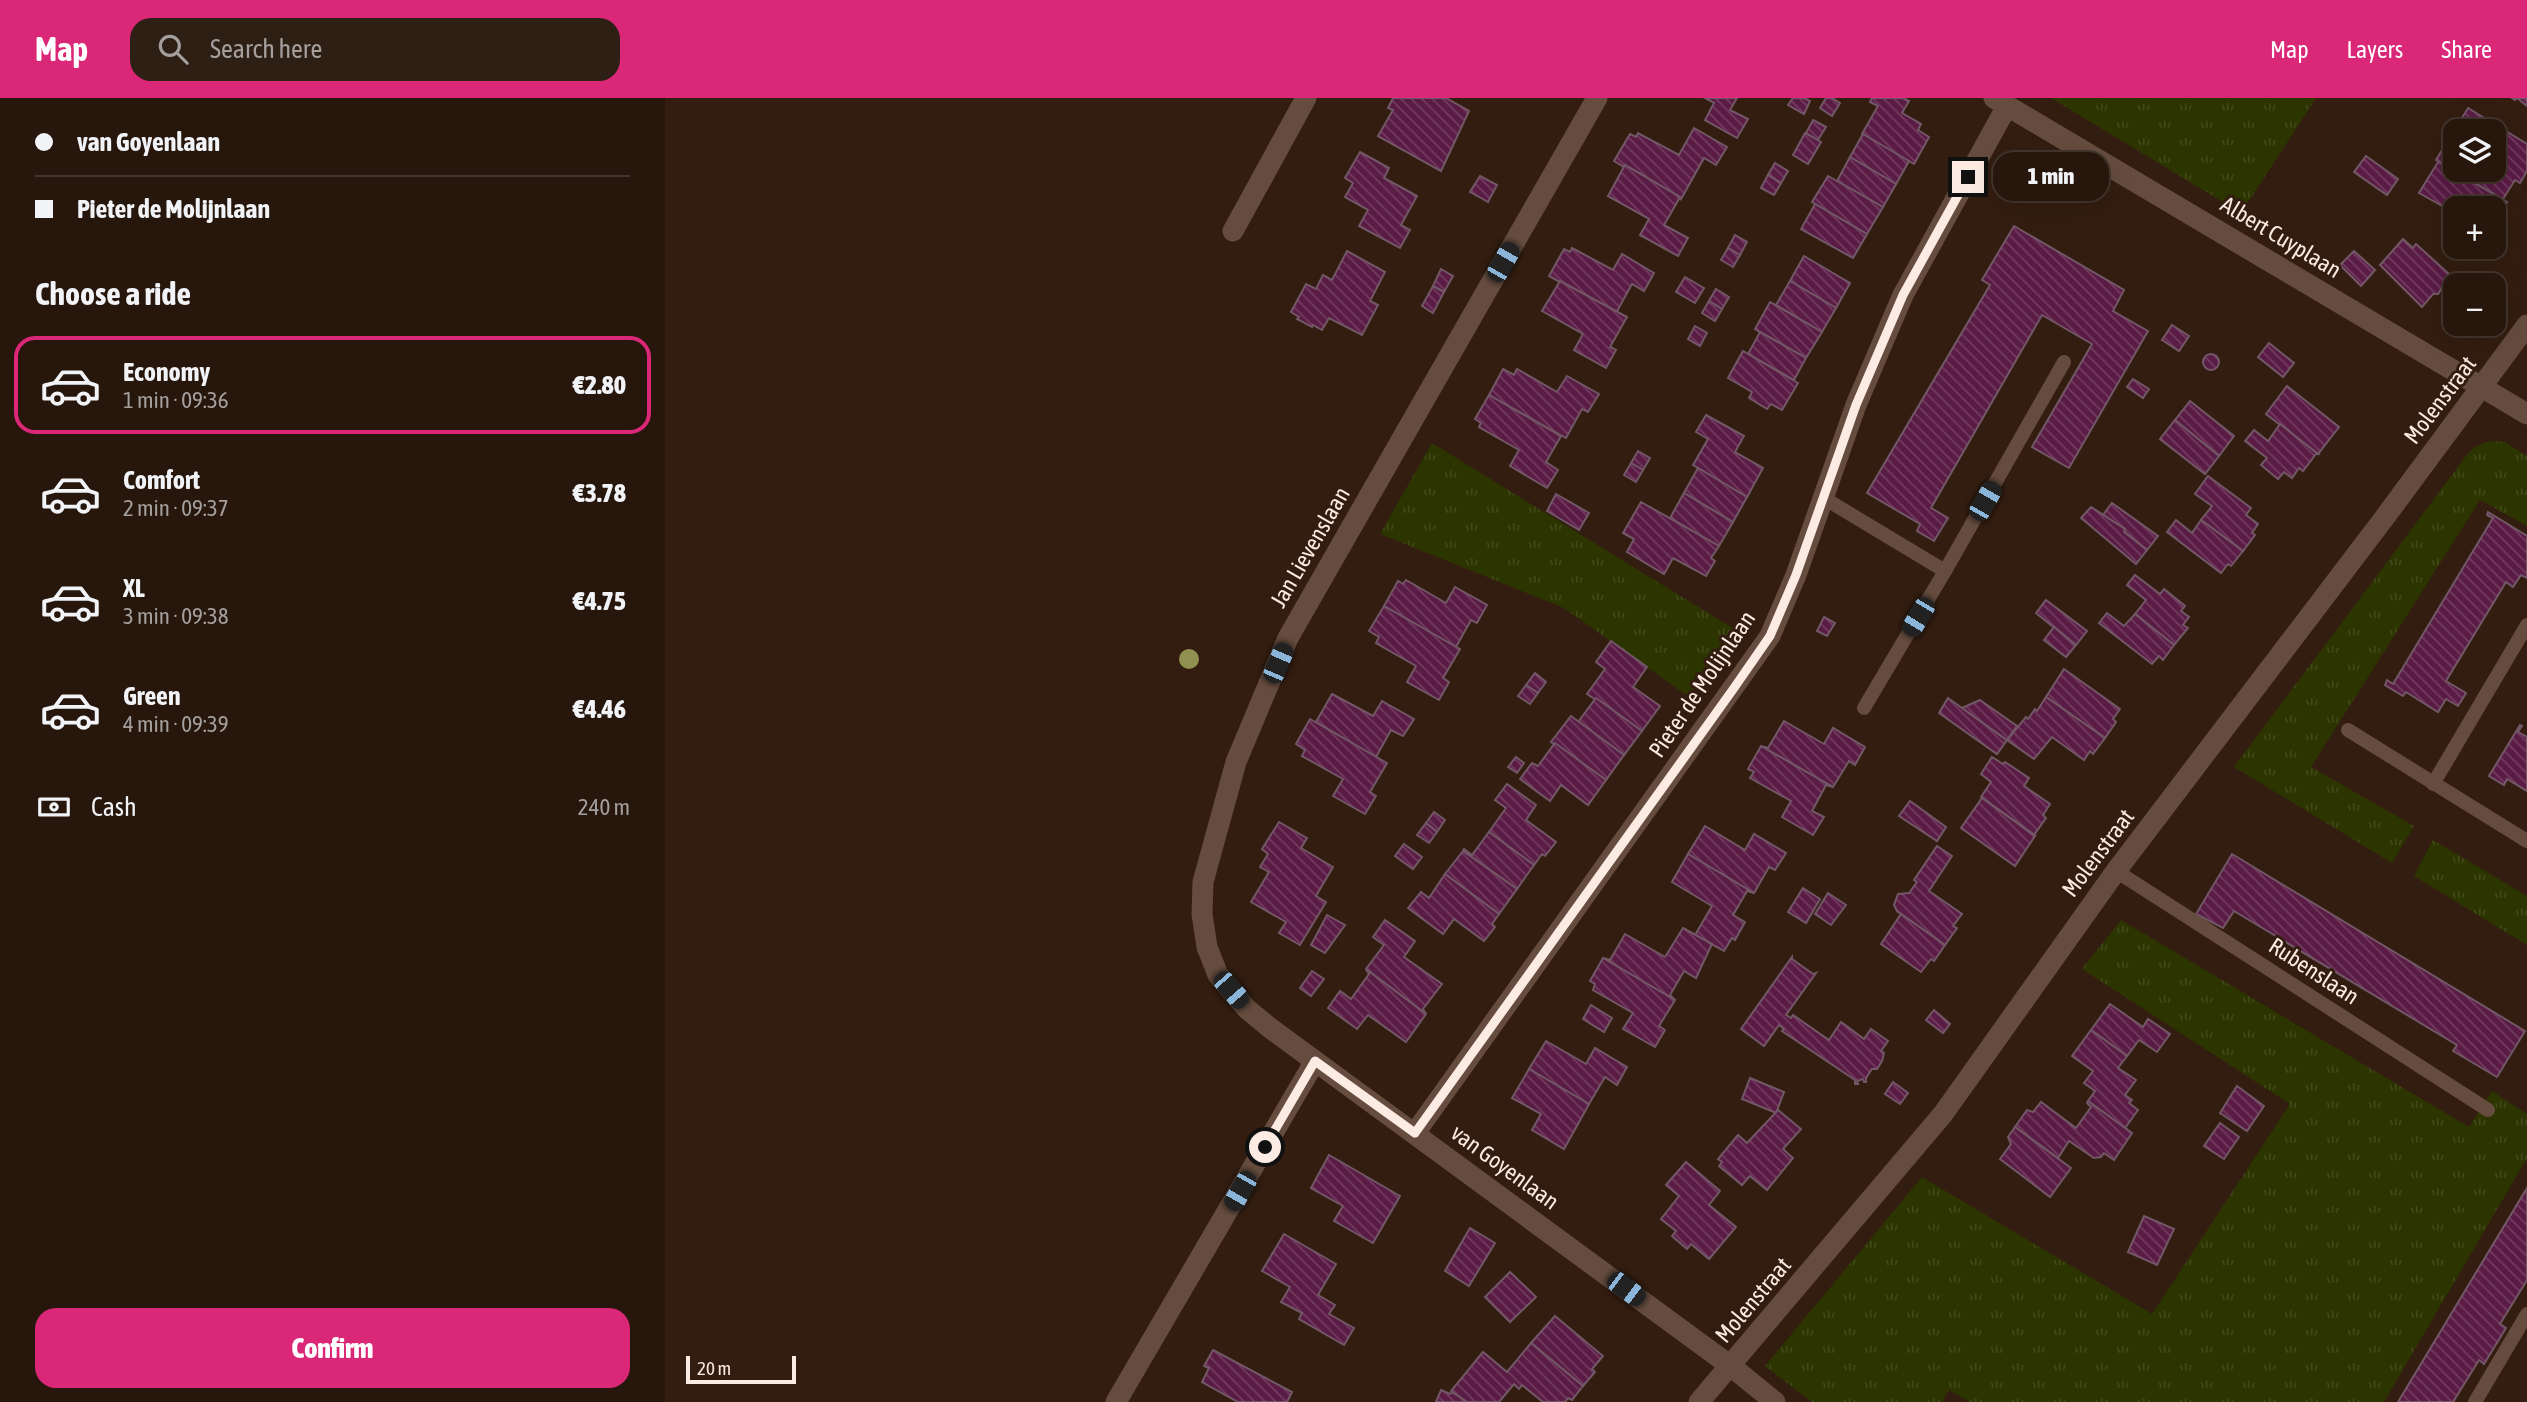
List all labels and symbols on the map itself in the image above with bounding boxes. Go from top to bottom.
callout: 1 min [1993,153,2108,202]
route end [1952,161,1984,193]
street label: Albert Cuyplaan [2216,191,2346,283]
car [1484,239,1523,285]
street label: Molenstraat [2399,351,2481,449]
car [1966,478,2005,524]
street label: Jan Lievenslaan [1265,482,1355,612]
car [1899,594,1938,640]
street label: Pieter de Molijnlaan [1644,606,1760,762]
car [1261,640,1296,686]
street label: Molenstraat [2057,804,2139,902]
street label: Rubenslaan [2264,932,2364,1010]
car [1210,967,1253,1013]
street label: van Goyenlaan [1446,1119,1564,1215]
route start [1249,1131,1281,1163]
car [1221,1168,1260,1214]
street label: Molenstraat [1710,1252,1796,1348]
car [1603,1268,1650,1310]
scale bar [686,1353,796,1385]

